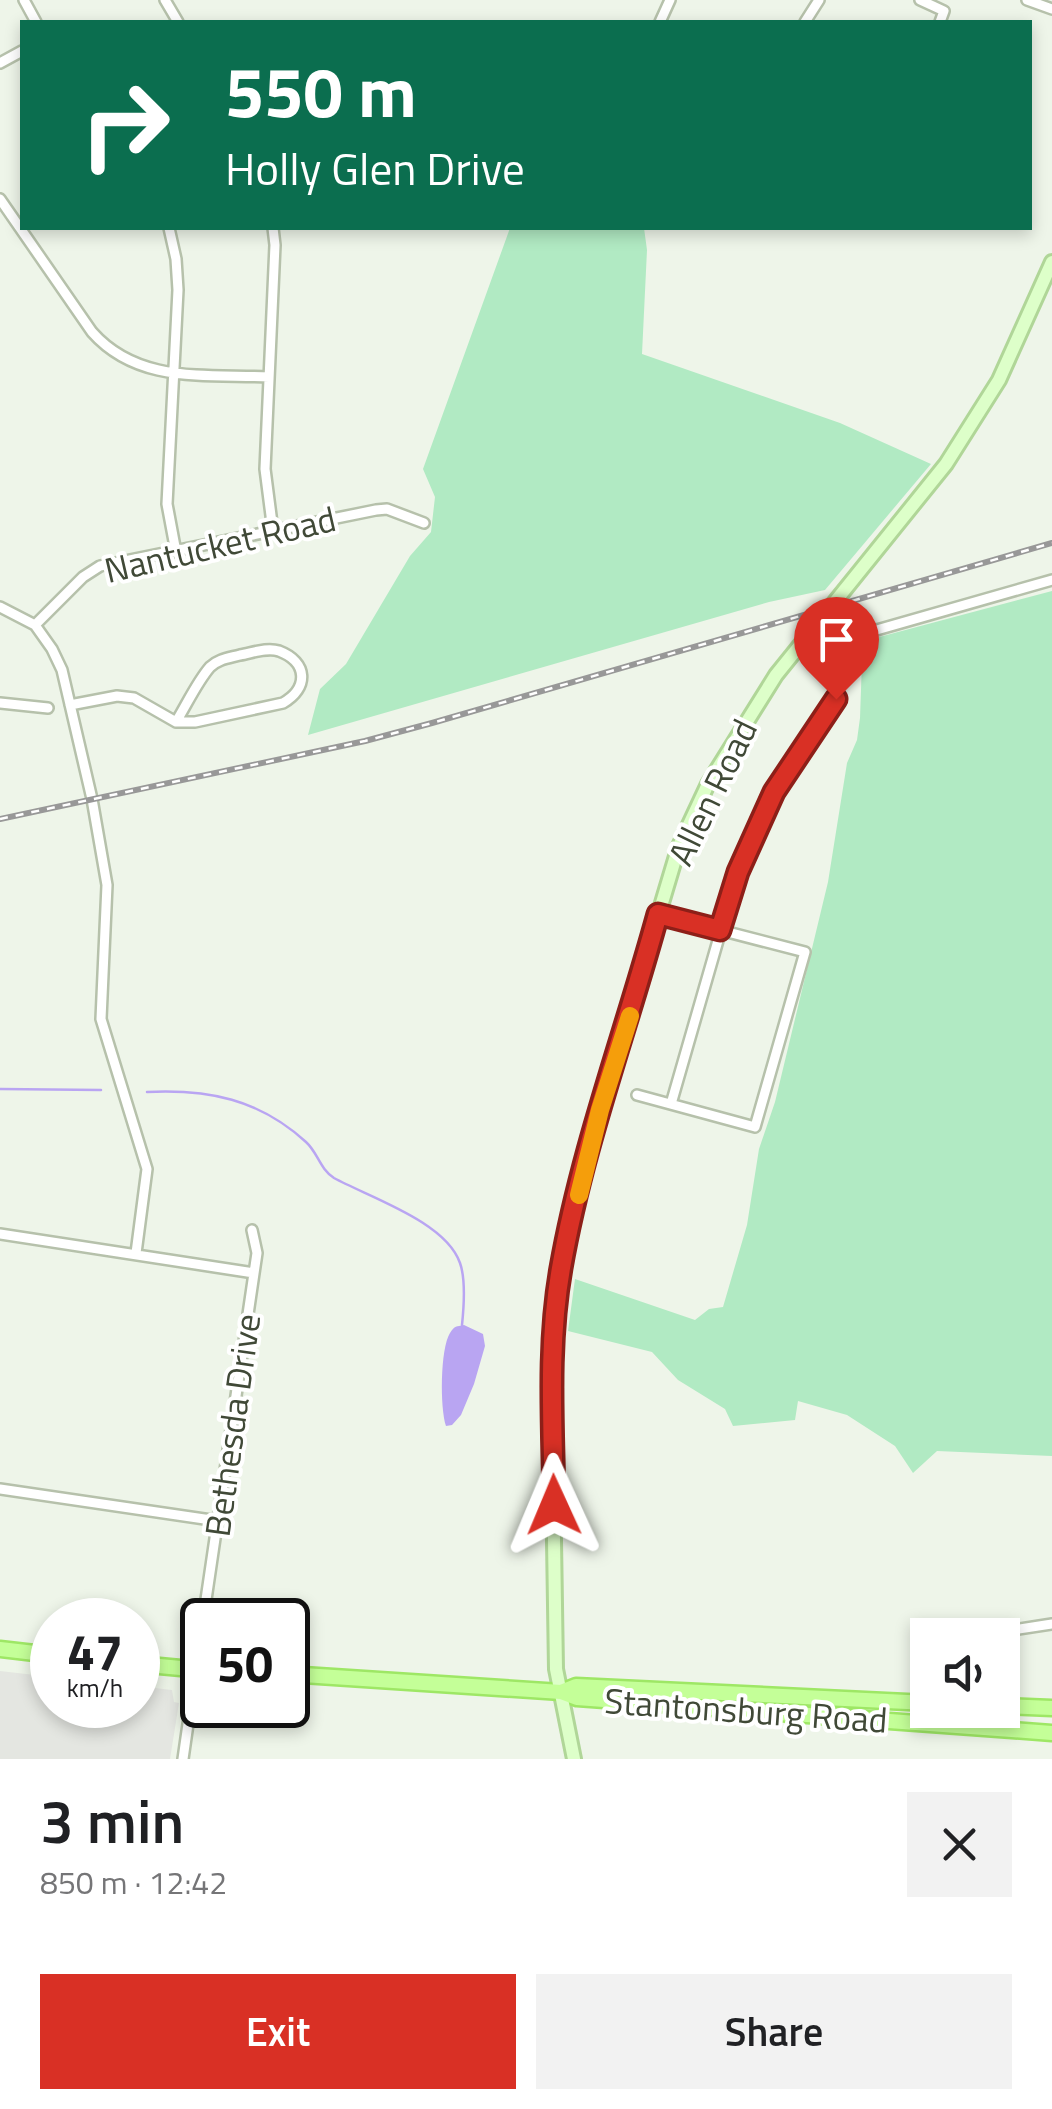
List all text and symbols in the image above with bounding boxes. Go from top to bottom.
text: 550 m [225,38,417,144]
icon: right [60,60,190,190]
text: Holly Glen Drive [225,134,525,202]
street label: Nantucket Road [99,491,341,597]
pin [794,597,879,700]
icon: arrive [809,612,864,667]
street label: Allen Road [653,710,771,874]
street label: Bethesda Drive [190,1310,274,1540]
position arrow [502,1453,606,1557]
speed limit sign: 50 [180,1598,310,1728]
text: 47 [67,1613,123,1689]
map controls [910,1618,1020,1728]
button: sound [910,1618,1020,1728]
text: km/h [67,1669,123,1707]
street label: Stantonsburg Road [603,1673,889,1747]
text: 3 min [40,1775,184,1866]
button: close [907,1792,1012,1897]
text: 850 m · 12:42 [40,1858,227,1906]
button: Exit [40,1974,516,2089]
button: Share [536,1974,1012,2089]

